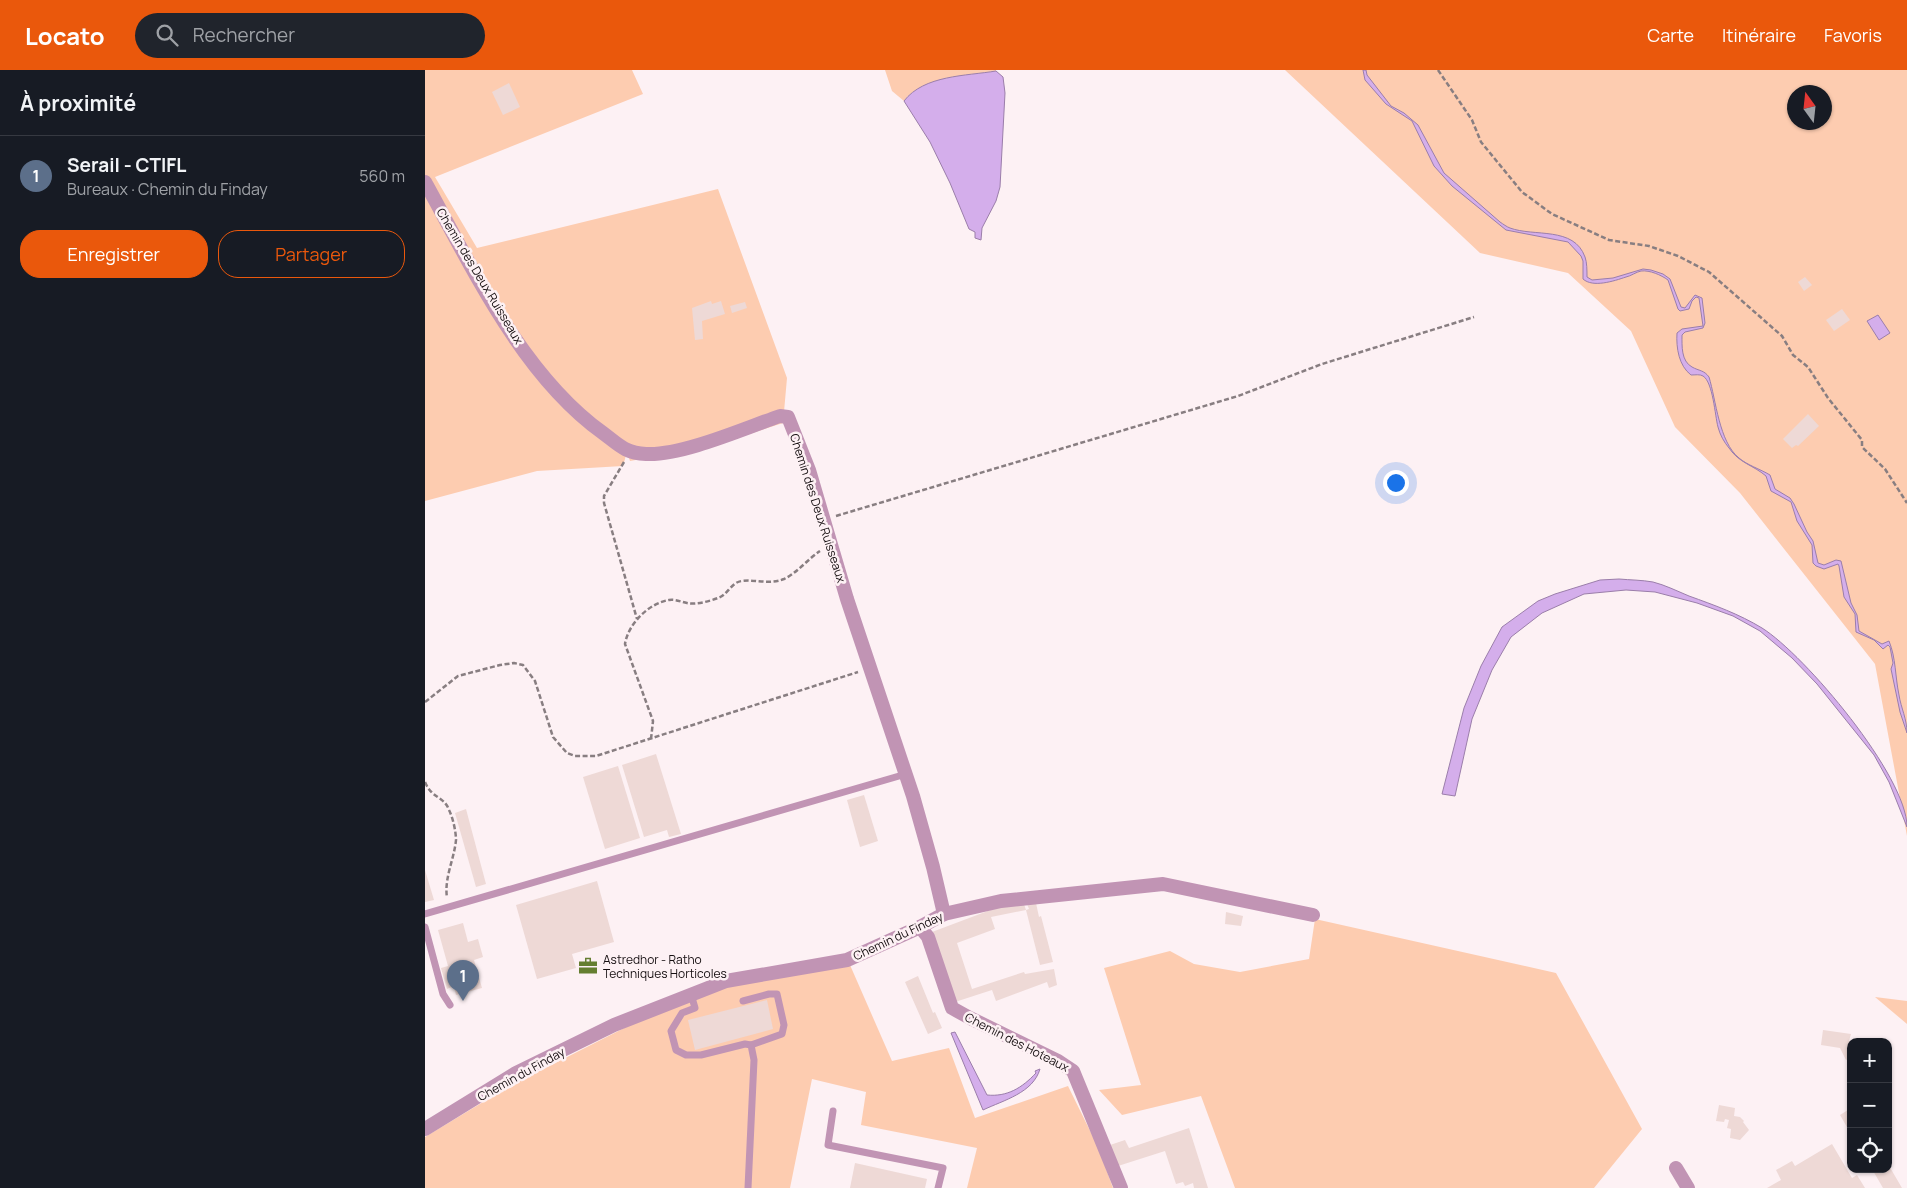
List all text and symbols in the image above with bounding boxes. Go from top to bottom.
search box [135,13,485,58]
text: Locato [25,19,105,52]
icon: search [153,21,181,49]
text: Rechercher [193,22,295,48]
text: Carte [1647,23,1694,47]
text: Itinéraire [1722,23,1796,47]
text: Favoris [1824,23,1882,47]
north arrow [1787,85,1832,130]
text: À proximité [20,89,136,117]
text: Serail - CTIFL [67,152,186,178]
text: 1 [32,165,40,187]
text: 560 m [359,165,405,187]
text: Bureaux · Chemin du Finday [67,178,268,200]
street label: Chemin des Deux Ruisseaux [433,205,528,348]
button: Enregistrer [20,230,208,278]
button: Partager [218,230,405,278]
street label: Chemin des Deux Ruisseaux [786,431,850,585]
your location [1383,470,1409,496]
street label: Chemin du Finday [850,907,946,964]
place label: Astredhor - Ratho Techniques Horticoles [603,951,727,982]
office icon: Astredhor - Ratho Techniques Horticoles [577,955,599,977]
pin: 1 [447,960,479,1001]
street label: Chemin des Hoteaux [962,1008,1073,1076]
map controls [1847,1038,1892,1173]
button: + [1847,1038,1892,1083]
street label: Chemin du Finday [474,1043,568,1105]
button: − [1847,1083,1892,1128]
button: locate [1847,1128,1892,1173]

